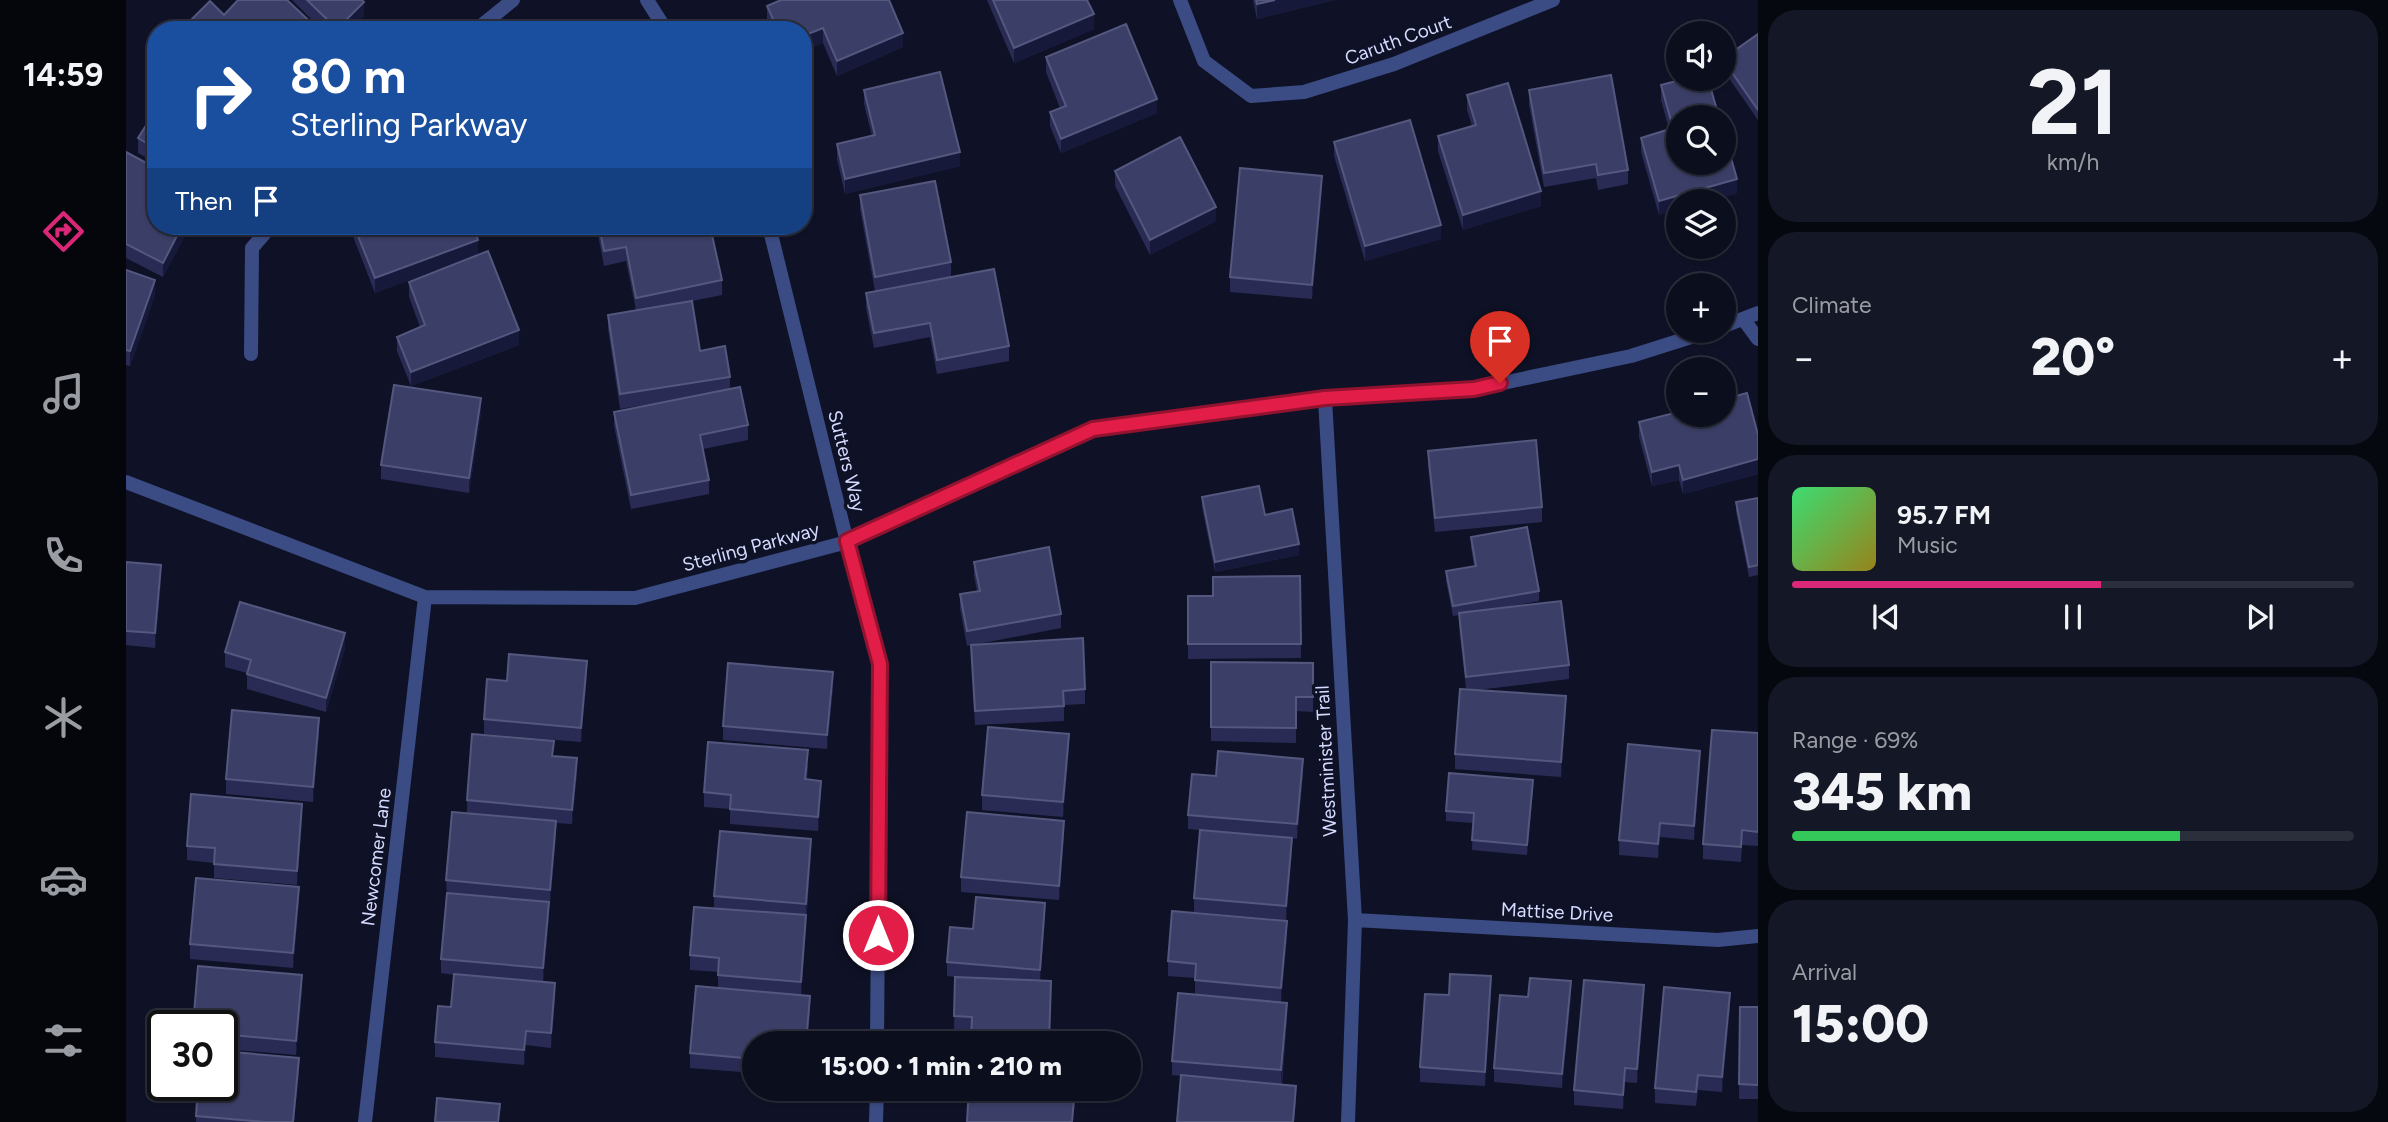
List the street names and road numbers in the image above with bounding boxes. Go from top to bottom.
street label: Caruth Court [1342,10,1454,70]
street label: Sutters Way [823,408,871,514]
street label: Sterling Parkway [680,518,822,576]
street label: Westminister Trail [1311,685,1341,837]
street label: Newcomer Lane [356,787,396,927]
street label: Mattise Drive [1500,898,1614,926]

